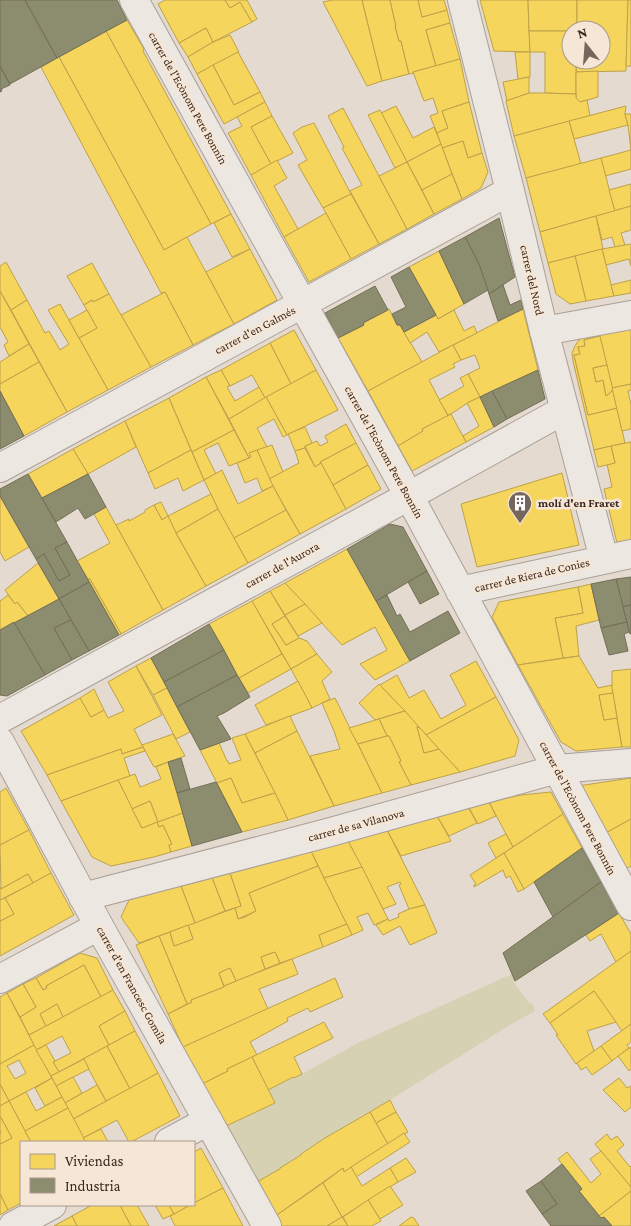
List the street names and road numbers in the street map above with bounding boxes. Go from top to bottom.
street label: carrer de l'Ecònom Pere Bonnín [146,29,231,167]
street label: carrer del Nord [517,244,547,317]
street label: carrer d'en Galmés [212,303,298,357]
street label: carrer de l'Ecònom Pere Bonnín [342,383,427,521]
street label: carrer de l'Aurora [242,539,322,591]
street label: carrer de Riera de Conies [473,555,591,595]
street label: carrer de l'Ecònom Pere Bonnín [537,739,620,878]
street label: carrer de sa Vilanova [306,805,406,845]
street label: carrer d'en Francesc Gomila [94,924,170,1047]

